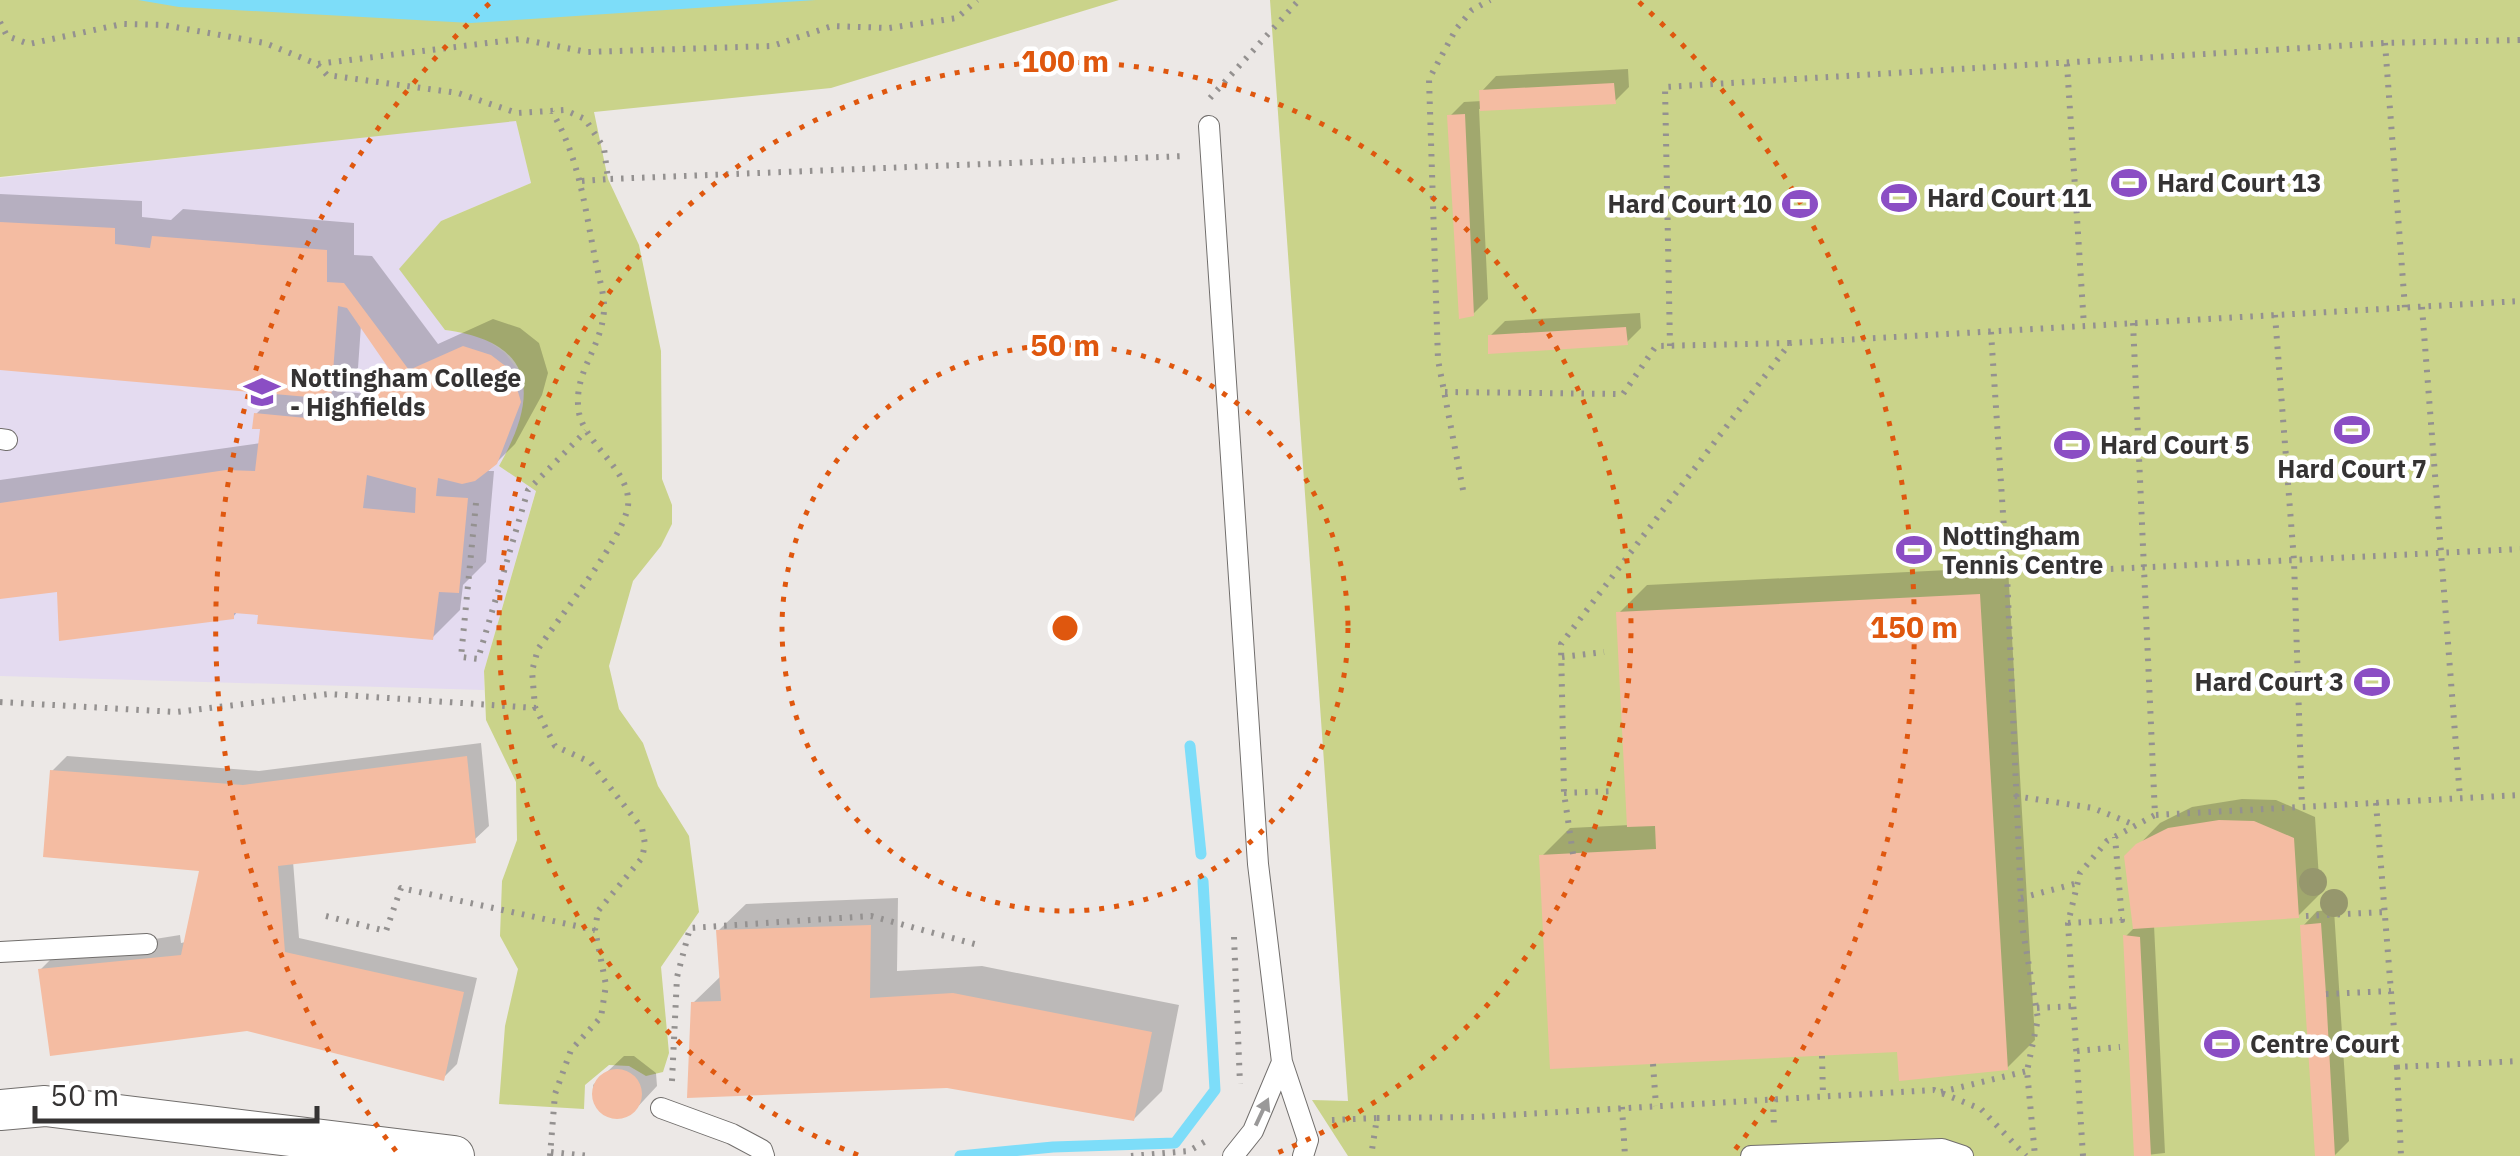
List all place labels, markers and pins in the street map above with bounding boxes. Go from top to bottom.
sports icon: Hard Court 13 [2110,164,2148,202]
place label: Hard Court 13 [2157,166,2321,199]
sports icon: Hard Court 11 [1880,179,1918,217]
place label: Hard Court 11 [1927,181,2091,214]
sports icon: Hard Court 10 [1781,185,1819,223]
place label: Hard Court 10 [1608,187,1772,220]
place label: Nottingham College - Highfields [290,361,521,423]
school or university icon: Nottingham College - Highfields [243,373,281,411]
sports icon: Hard Court 7 [2333,411,2371,449]
sports icon: Hard Court 5 [2053,426,2091,464]
place label: Hard Court 5 [2100,428,2249,461]
place label: Hard Court 7 [2277,452,2427,485]
place label: Nottingham Tennis Centre [1942,519,2103,581]
sports icon: Nottingham Tennis Centre [1895,531,1933,569]
centre of rings [1047,610,1083,646]
sports icon: Hard Court 3 [2353,663,2391,701]
place label: Hard Court 3 [2195,665,2344,698]
sports icon: Centre Court [2203,1025,2241,1063]
place label: Centre Court [2250,1027,2400,1060]

